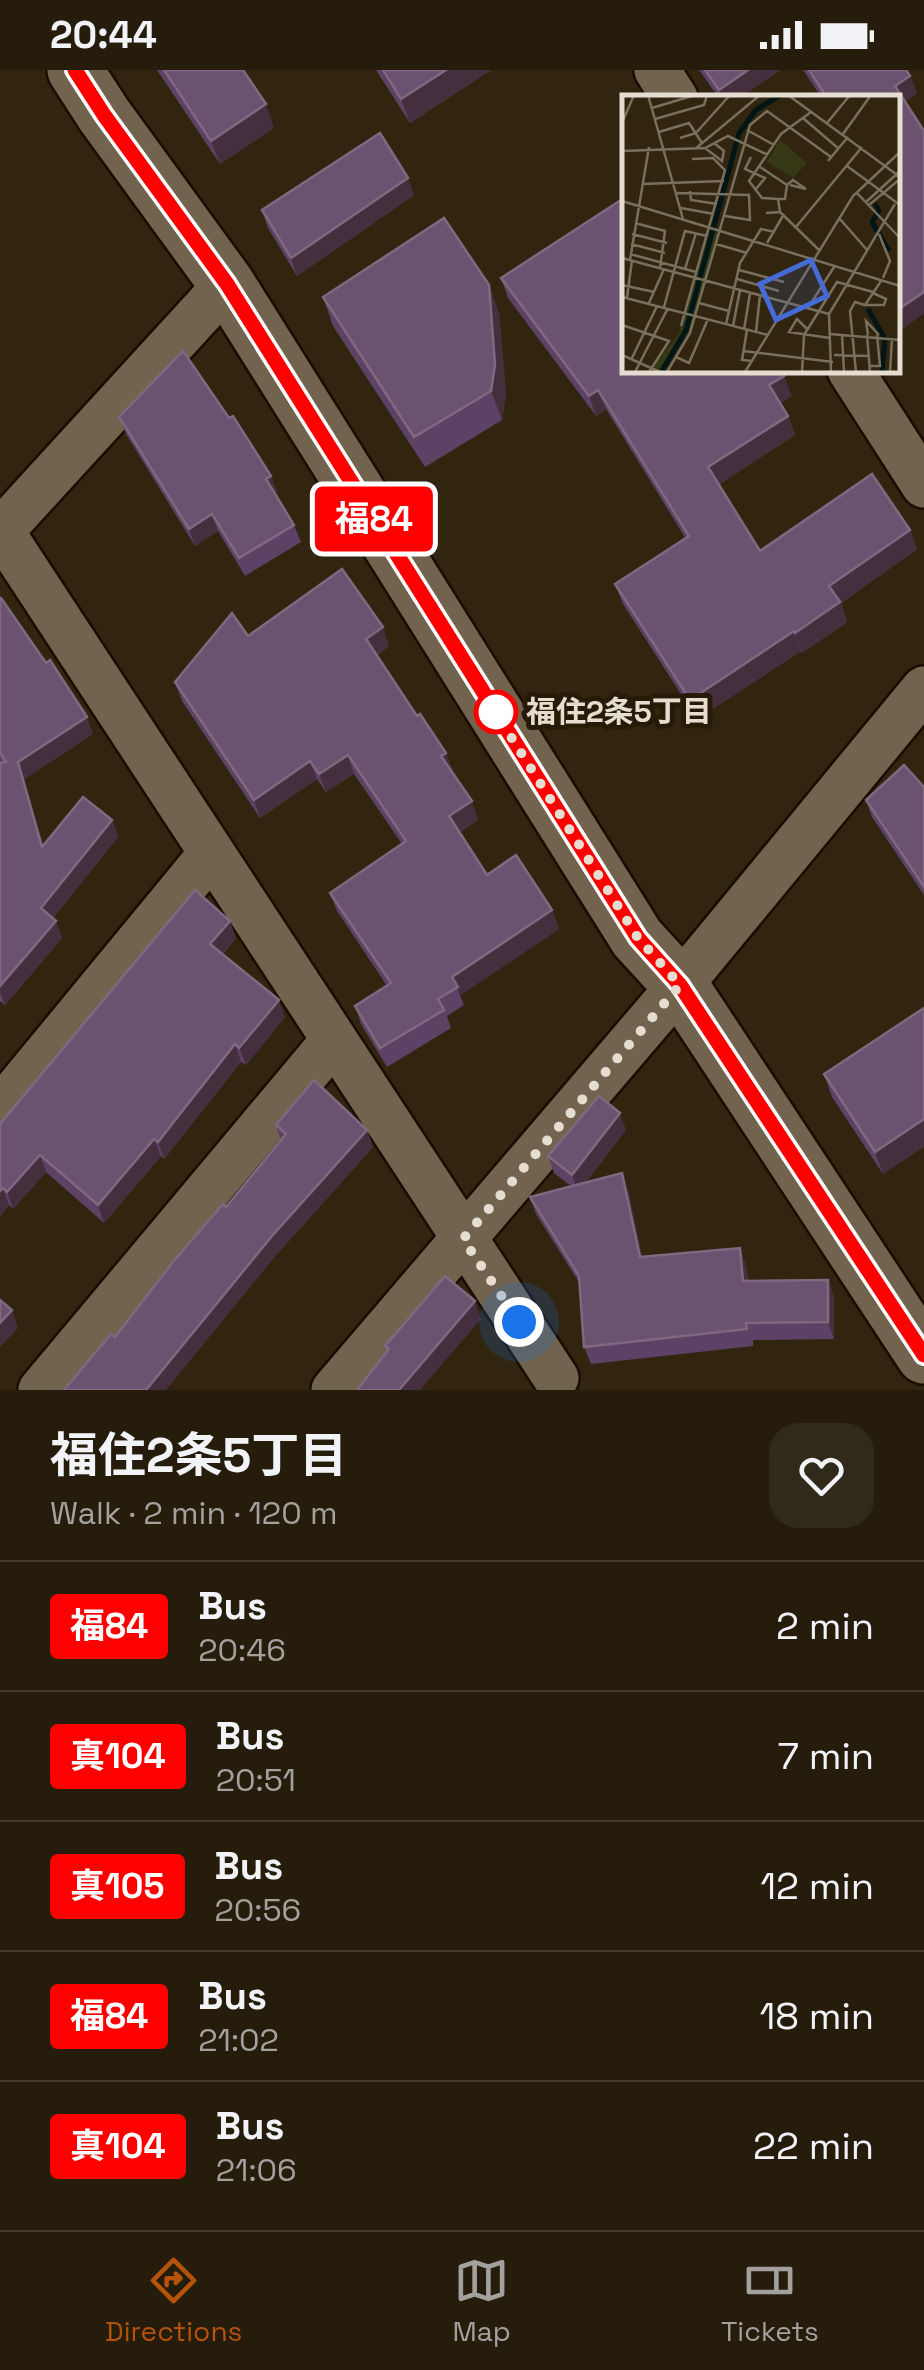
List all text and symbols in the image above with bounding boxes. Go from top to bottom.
text: 20:44 [50,11,157,59]
inset map [622,95,899,372]
line badge: 福84 [316,486,432,552]
text: 福84 [335,497,413,541]
marker: 福住2条5丁目 [475,691,517,733]
place label: 福住2条5丁目 [526,692,712,731]
your location [494,1297,544,1347]
button: heart [769,1423,874,1528]
text: 福住2条5丁目 [50,1425,347,1486]
text: Walk · 2 min · 120 m [50,1493,337,1533]
text: Bus [198,1582,267,1630]
text: 2 min [776,1602,874,1650]
text: 福84 [70,1604,148,1648]
text: 20:46 [198,1630,286,1670]
text: Bus [216,1712,284,1760]
text: 7 min [778,1732,874,1780]
text: 真104 [70,1734,166,1778]
text: 20:51 [216,1760,296,1800]
text: Bus [215,1842,283,1890]
text: 12 min [760,1862,874,1910]
text: 真105 [70,1864,165,1908]
text: 20:56 [215,1890,301,1930]
text: Bus [198,1972,267,2020]
text: 18 min [759,1992,874,2040]
text: 福84 [70,1994,148,2038]
text: 21:02 [198,2020,279,2060]
text: Bus [216,2102,284,2150]
text: 22 min [753,2122,874,2170]
text: 真104 [70,2124,166,2168]
text: 21:06 [216,2150,297,2190]
tab: Directions [105,2253,242,2349]
tab: Map [453,2253,511,2349]
tab: Tickets [721,2253,819,2349]

